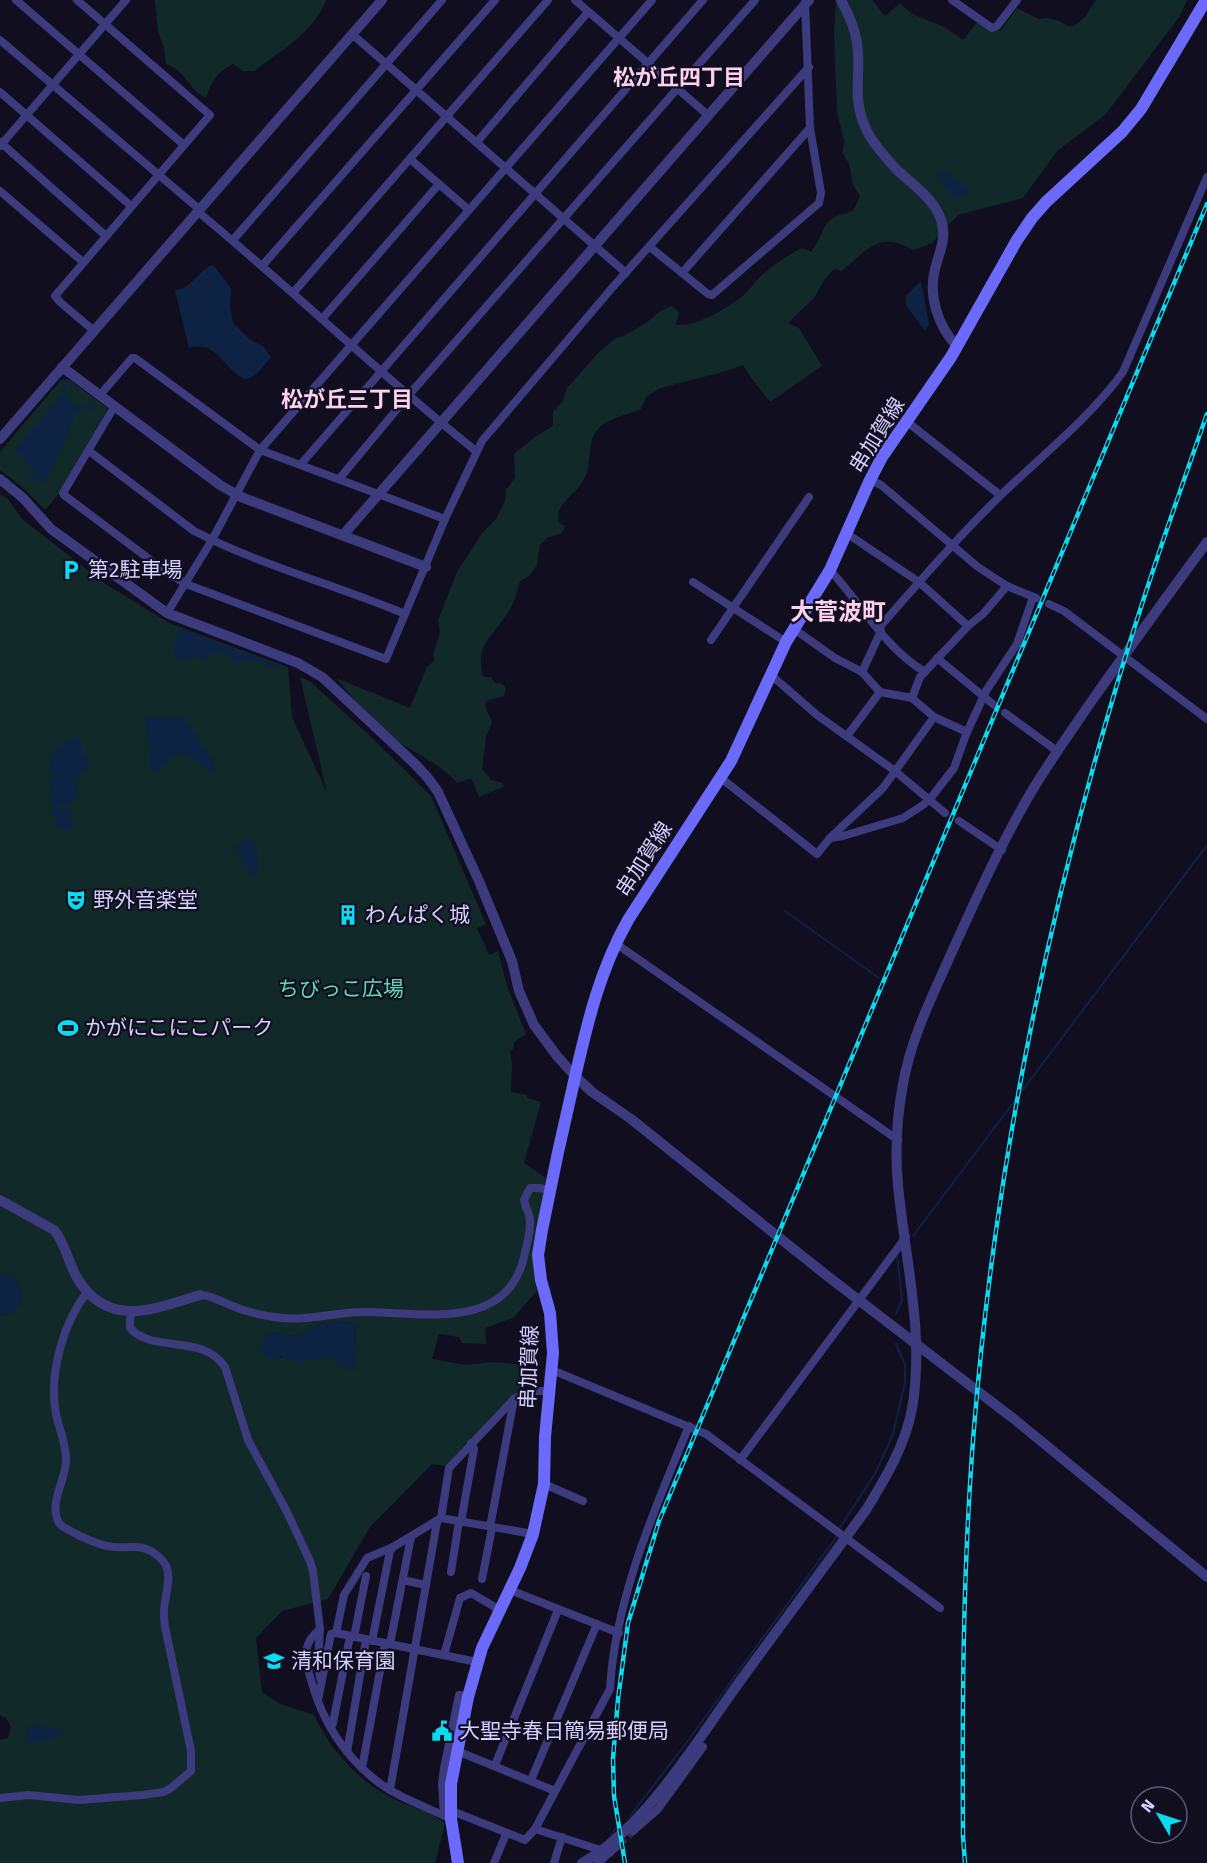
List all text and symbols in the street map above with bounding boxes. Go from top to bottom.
district label: 松が丘四丁目 [613,64,745,91]
district label: 松が丘三丁目 [281,386,413,413]
street label: 串加賀線 [844,392,910,478]
place label: 第2駐車場 [88,557,182,583]
parking icon: 第2駐車場 [59,558,83,582]
district label: 大菅波町 [790,598,886,626]
street label: 串加賀線 [610,817,678,901]
place label: 野外音楽堂 [93,887,198,913]
theatre icon: 野外音楽堂 [64,888,88,912]
place label: わんぱく城 [365,902,470,928]
building icon: わんぱく城 [336,903,360,927]
park label: ちびっこ広場 [278,976,404,1002]
place label: かがにこにこパーク [85,1015,273,1041]
sports icon: かがにこにこパーク [56,1016,80,1040]
street label: 串加賀線 [515,1325,543,1409]
place label: 清和保育園 [291,1648,396,1674]
school or university icon: 清和保育園 [262,1649,286,1673]
place label: 大聖寺春日簡易郵便局 [459,1718,669,1744]
public building icon: 大聖寺春日簡易郵便局 [430,1719,454,1743]
north arrow [1129,1785,1189,1845]
text: N [1137,1796,1158,1816]

